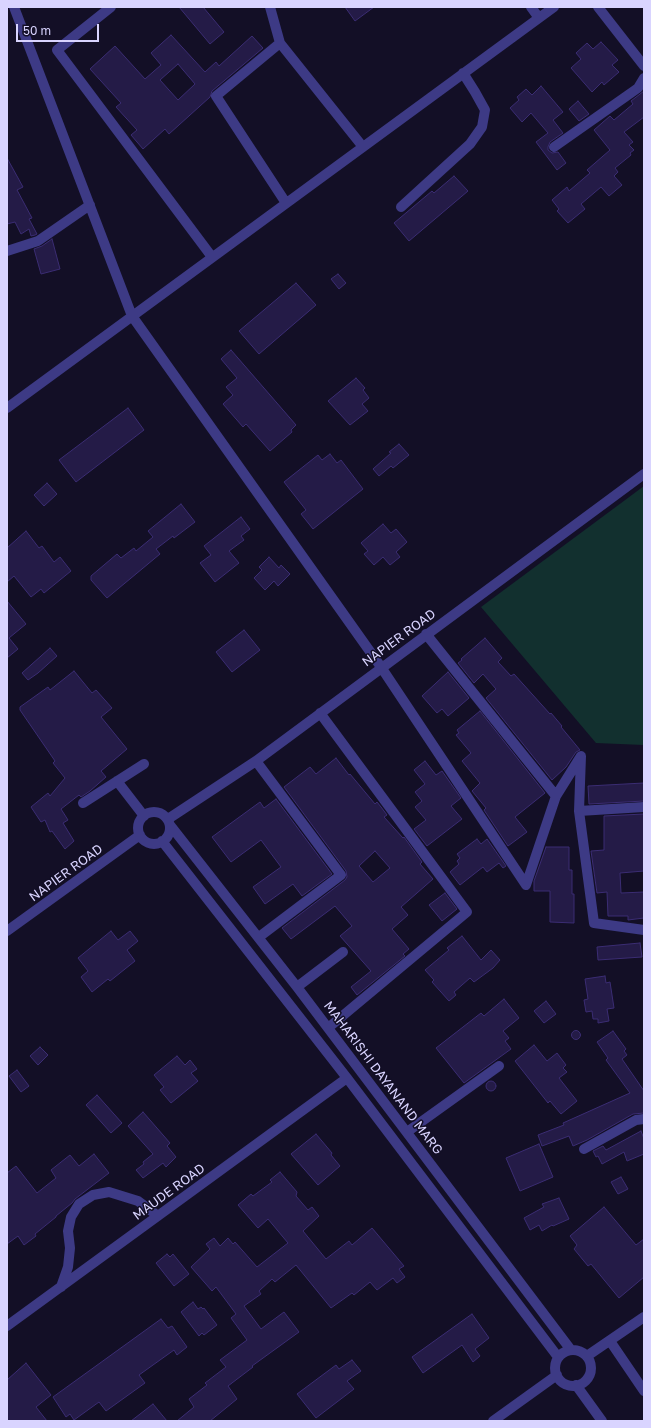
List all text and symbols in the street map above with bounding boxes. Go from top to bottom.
scale bar [18,16,101,42]
text: 50 m [23,23,51,38]
street label: NAPIER ROAD [359,606,439,670]
street label: NAPIER ROAD [26,841,106,905]
street label: MAHARISHI DAYANAND MARG [320,998,446,1158]
street label: MAUDE ROAD [130,1161,208,1223]

